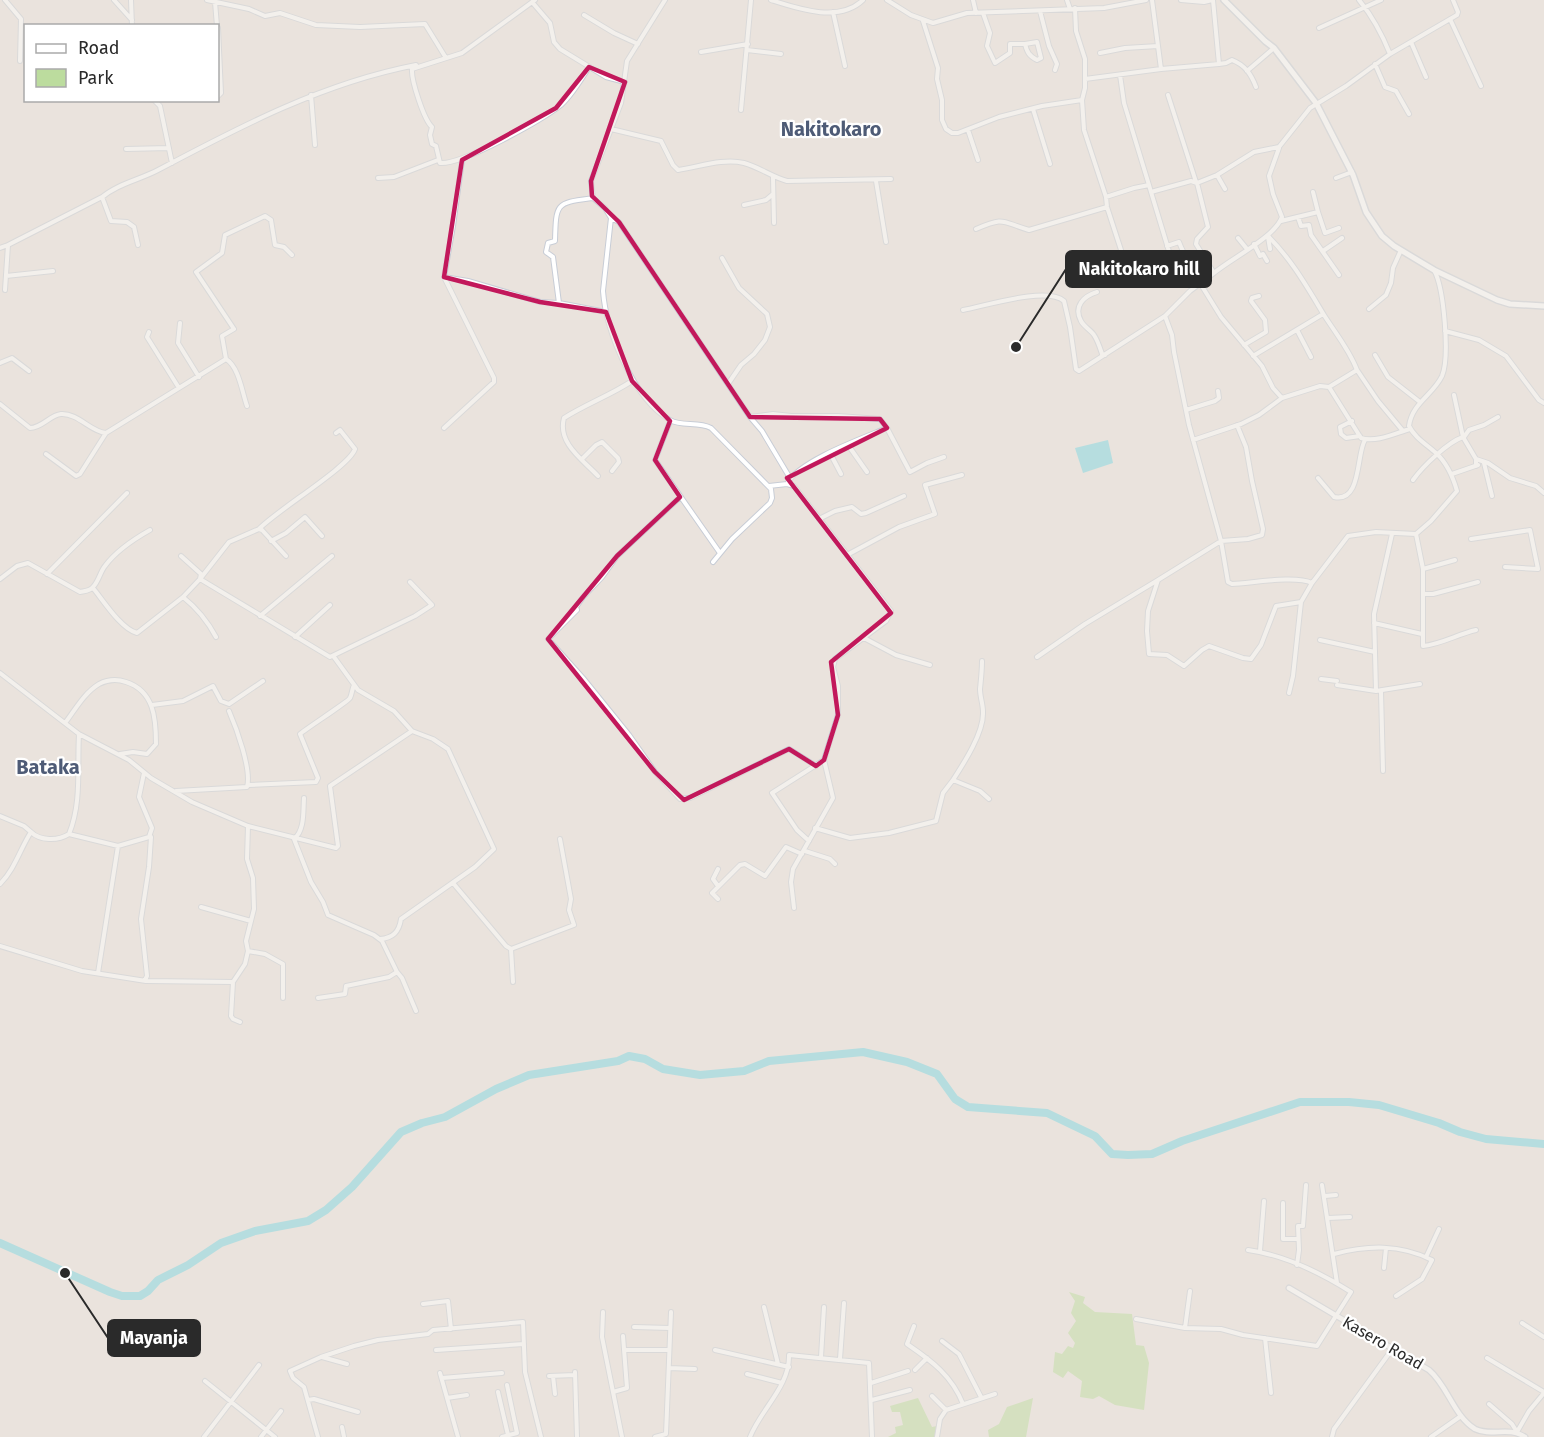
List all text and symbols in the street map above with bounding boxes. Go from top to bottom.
legend [24,24,219,102]
text: Road [78,37,120,59]
text: Park [78,67,114,89]
district label: Nakitokaro [781,117,882,141]
callout: Nakitokaro hill [1066,251,1211,287]
text: Nakitokaro hill [1078,258,1200,280]
district label: Bataka [16,755,80,779]
street label: Kasero Road [1339,1312,1427,1374]
callout: Mayanja [108,1320,200,1356]
text: Mayanja [120,1327,188,1349]

